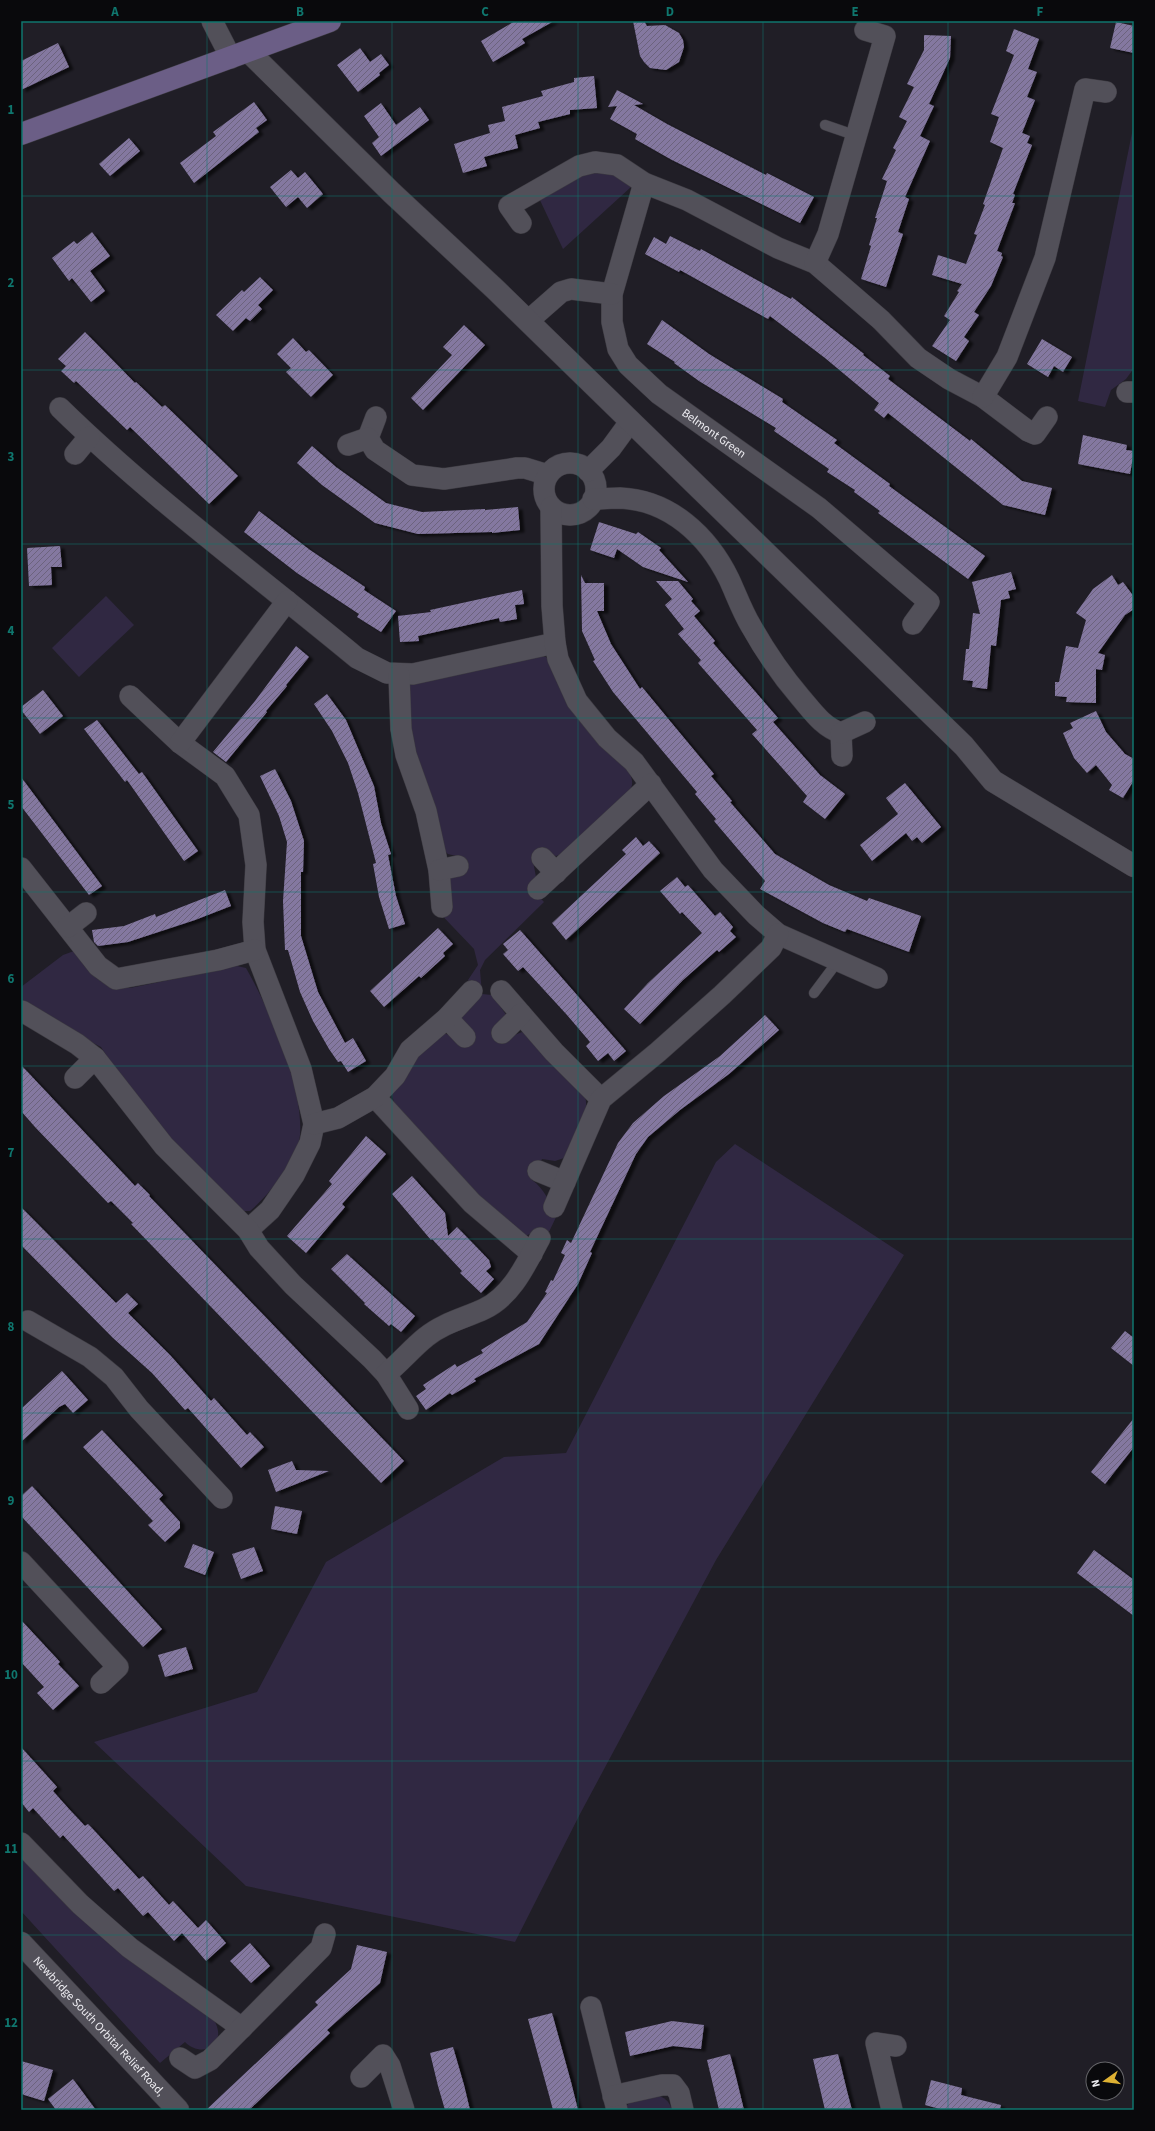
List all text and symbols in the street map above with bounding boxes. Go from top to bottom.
text: A [110,3,119,21]
text: B [296,3,304,21]
text: C [481,3,489,21]
text: D [666,3,674,21]
text: E [851,3,859,21]
text: F [1037,3,1044,21]
text: 1 [8,101,15,119]
text: 2 [8,274,15,292]
street label: Belmont Green [678,404,750,462]
text: 3 [8,448,15,466]
text: 4 [8,622,15,640]
text: 5 [8,796,15,814]
text: 6 [8,970,15,988]
text: 7 [8,1144,15,1162]
text: 8 [8,1318,15,1336]
text: 9 [8,1492,15,1510]
text: 10 [4,1666,18,1684]
text: 11 [4,1840,18,1858]
street label: Newbridge South Orbital Relief Road, [29,1952,169,2100]
text: 12 [4,2014,18,2032]
north arrow [1085,2061,1125,2101]
text: N [1088,2078,1104,2089]

